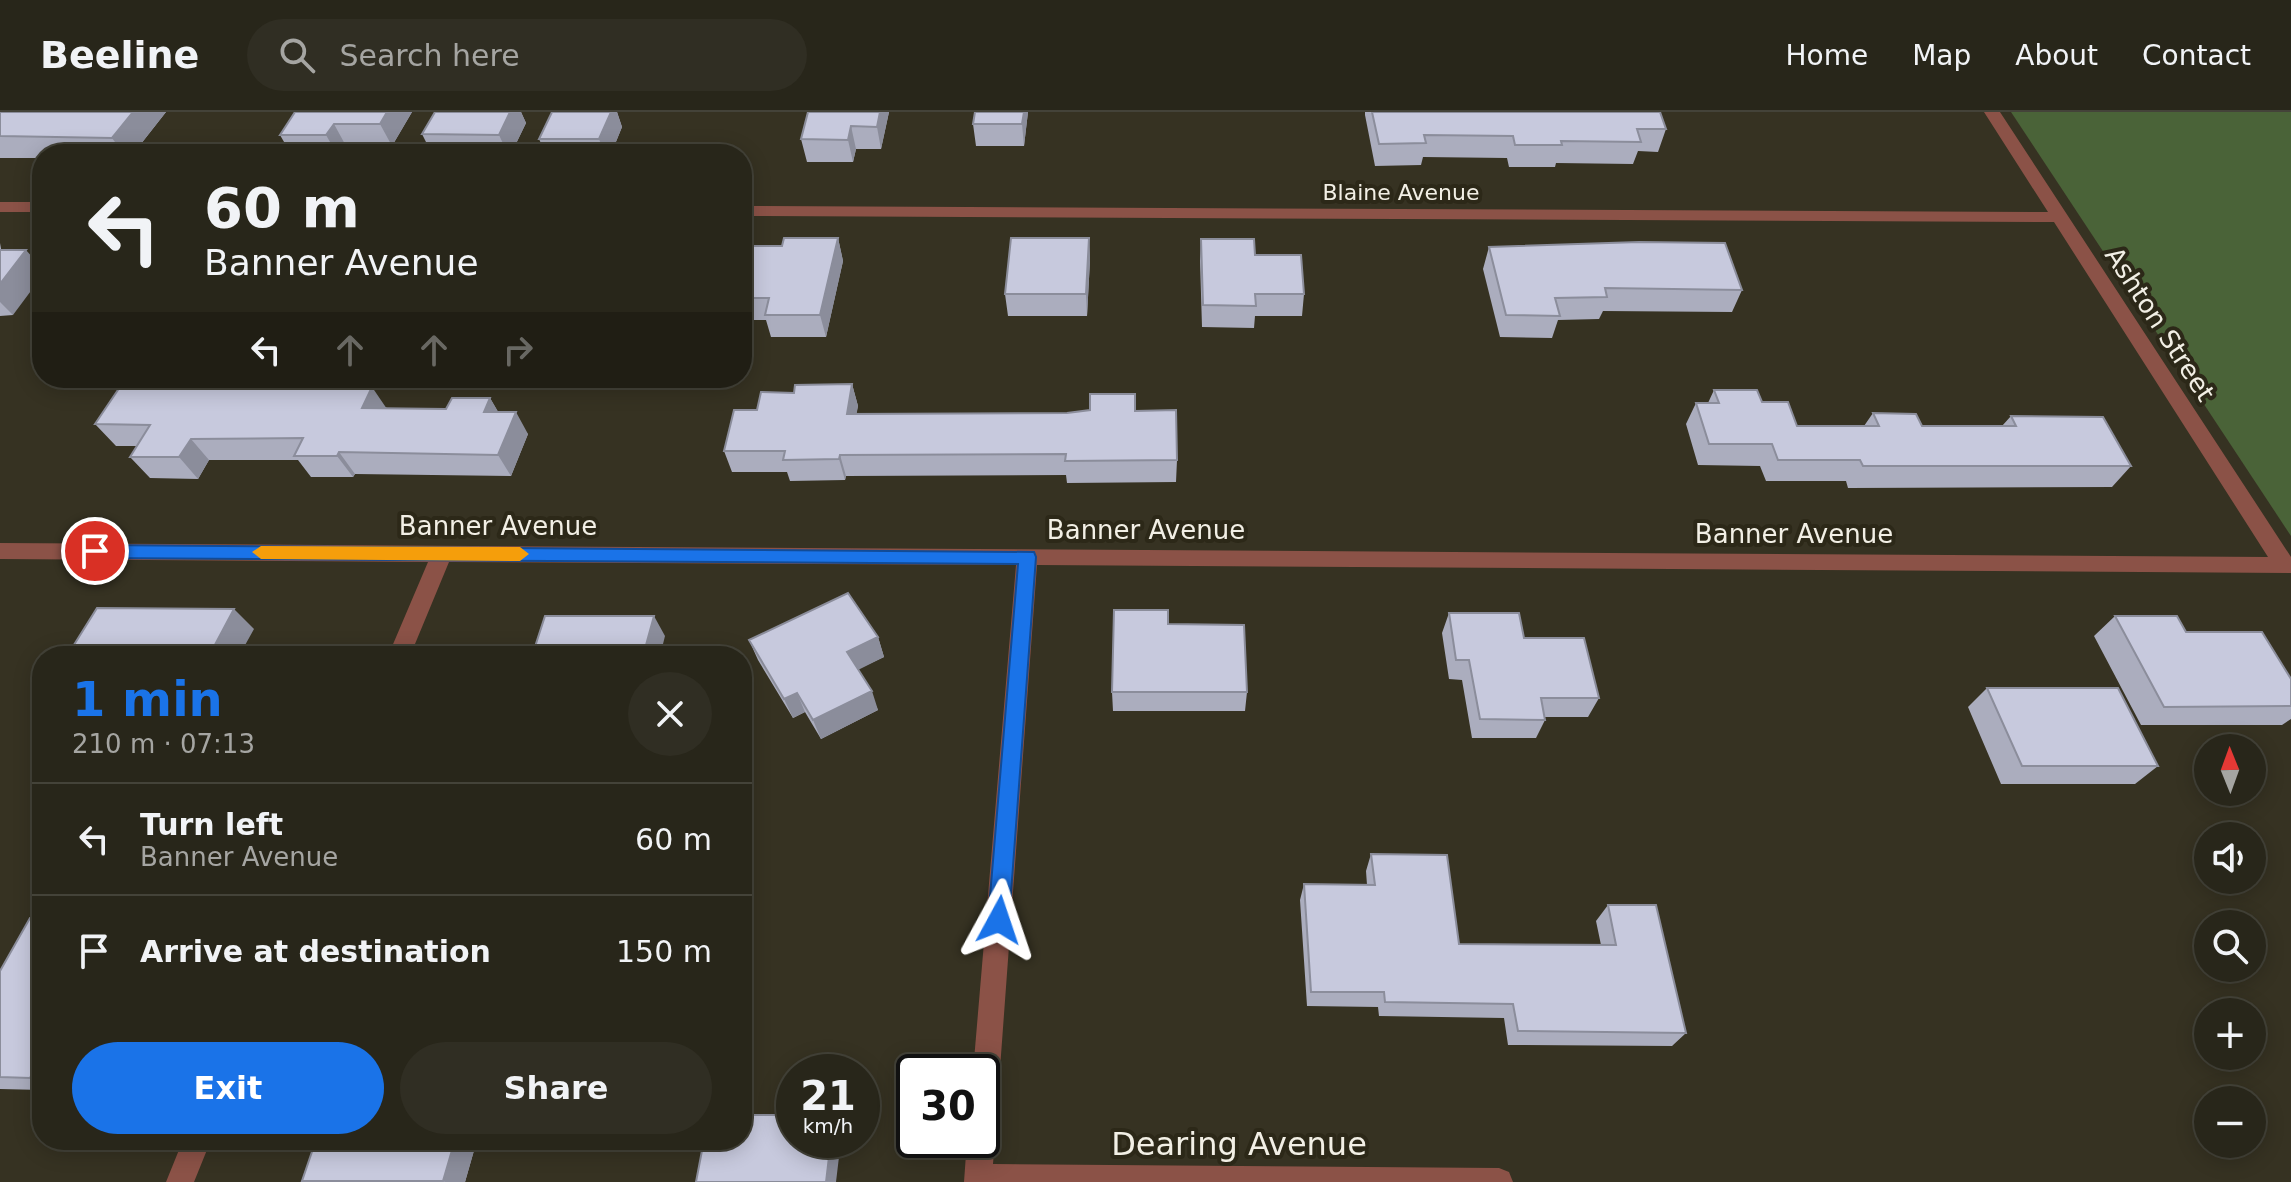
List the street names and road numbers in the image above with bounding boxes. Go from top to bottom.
street label: Blaine Avenue [1322,180,1480,205]
street label: Ashton Street [2099,241,2221,407]
street label: Banner Avenue [399,511,597,541]
street label: Banner Avenue [1047,515,1245,545]
street label: Banner Avenue [1695,519,1893,549]
street label: Dearing Avenue [1111,1125,1367,1163]

